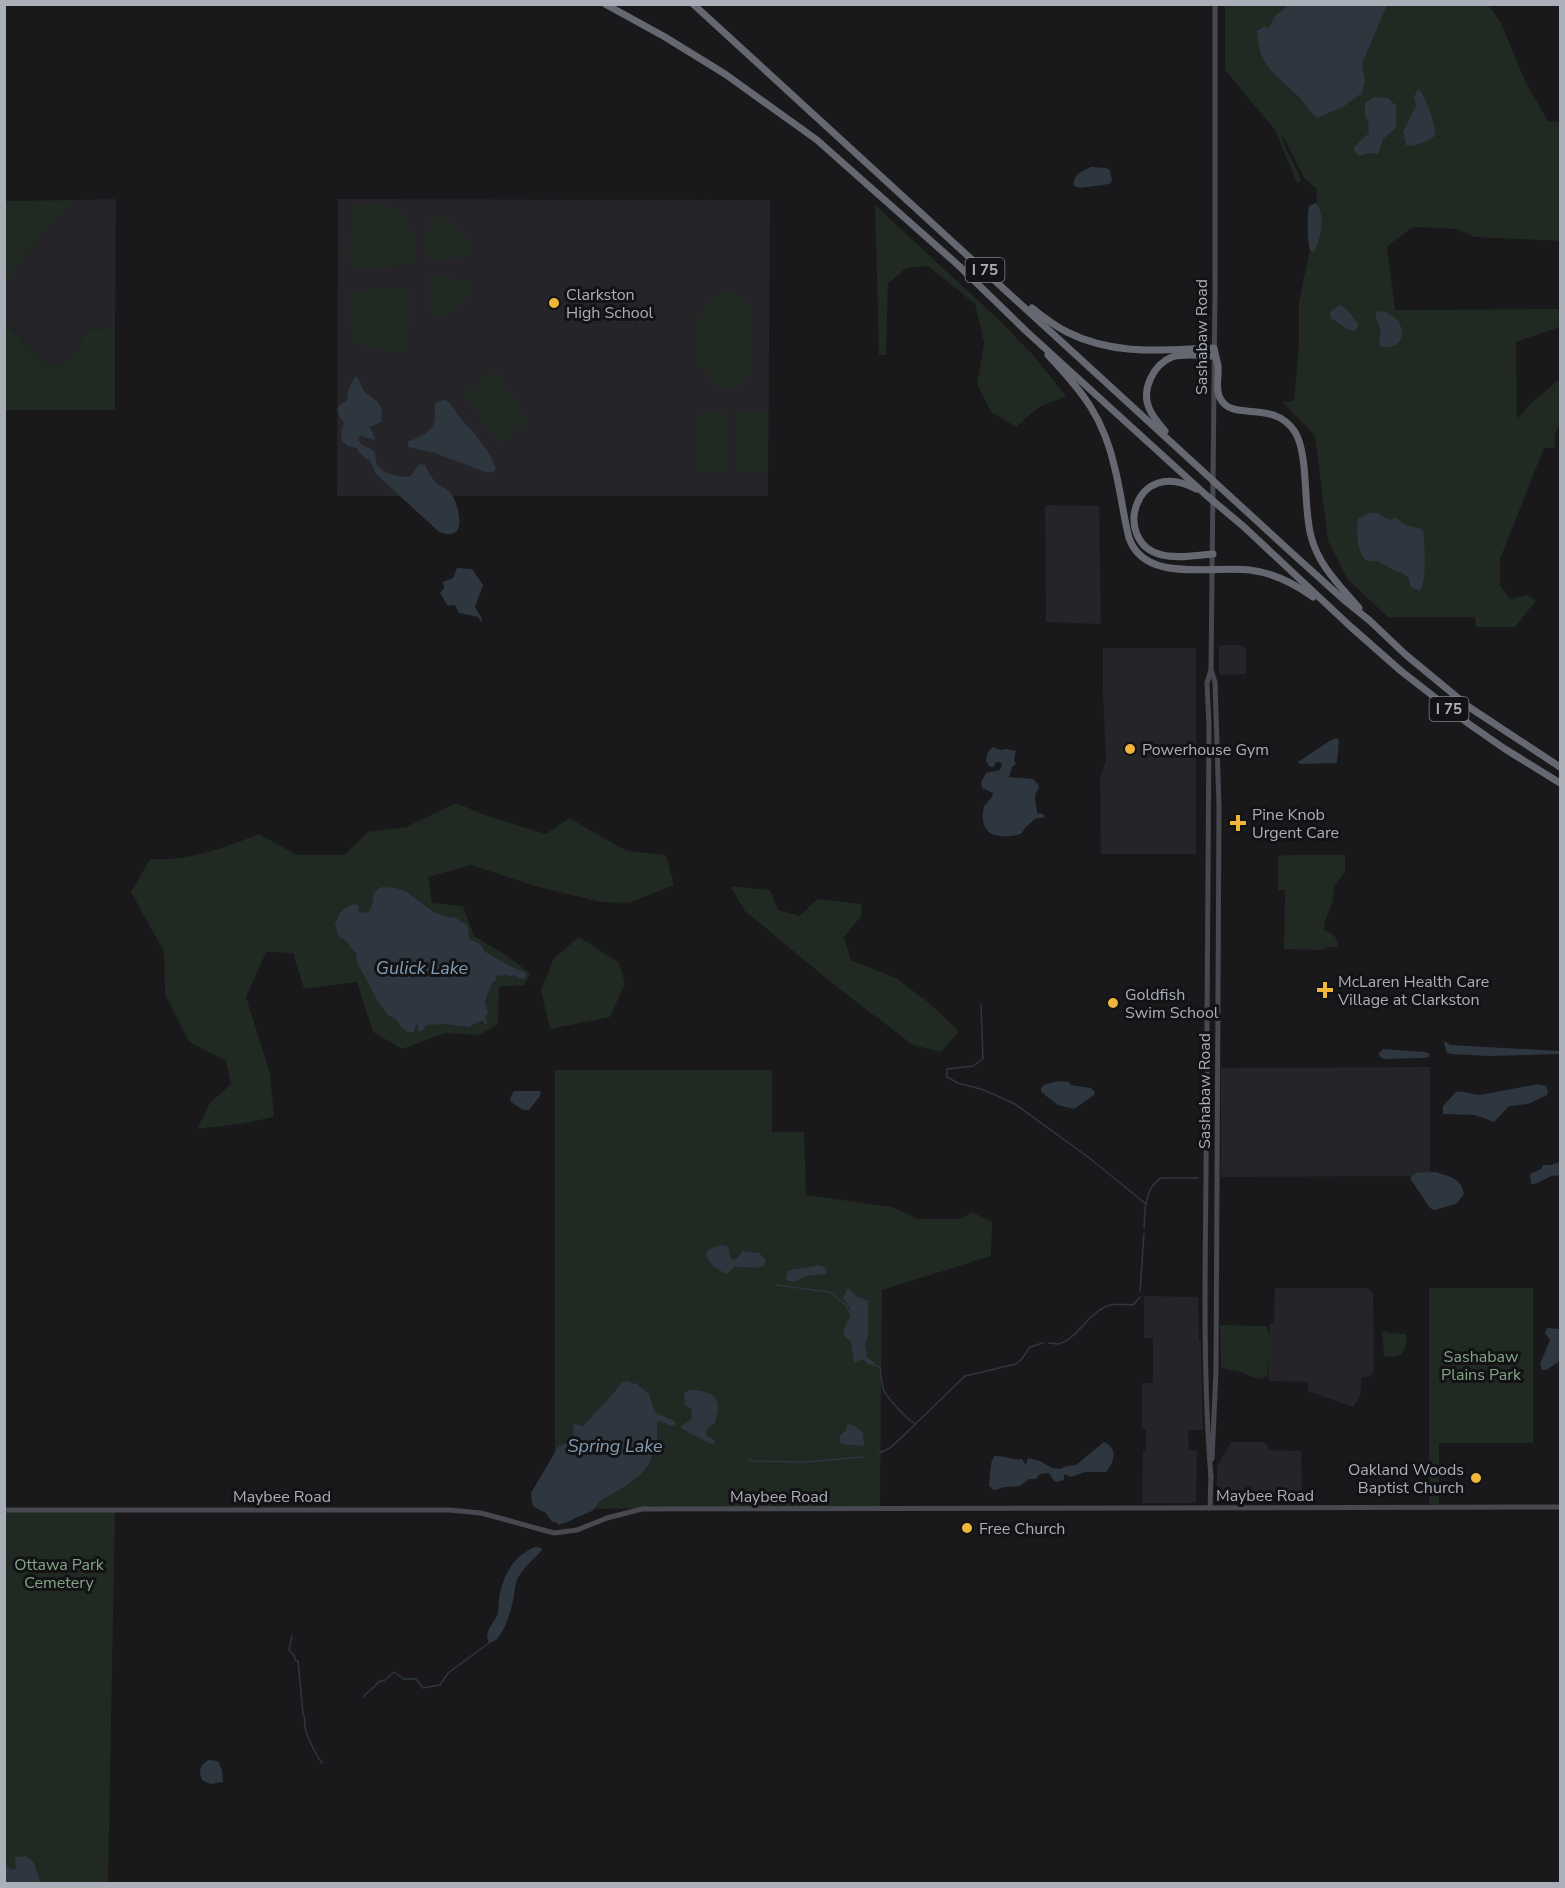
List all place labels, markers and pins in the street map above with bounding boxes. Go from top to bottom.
place label: Clarkston High School [566,284,654,324]
marker: Clarkston High School [547,296,561,310]
place label: Powerhouse Gym [1142,739,1269,761]
marker: Powerhouse Gym [1123,742,1137,756]
place label: Pine Knob Urgent Care [1252,804,1339,844]
marker: Pine Knob Urgent Care [1229,814,1247,832]
place label: McLaren Health Care Village at Clarkston [1337,971,1489,1011]
marker: McLaren Health Care Village at Clarkston [1316,981,1334,999]
place label: Goldfish Swim School [1125,984,1219,1024]
marker: Goldfish Swim School [1106,996,1120,1010]
place label: Oakland Woods Baptist Church [1348,1459,1464,1499]
marker: Oakland Woods Baptist Church [1469,1471,1483,1485]
place label: Free Church [979,1518,1065,1540]
marker: Free Church [960,1521,974,1535]

